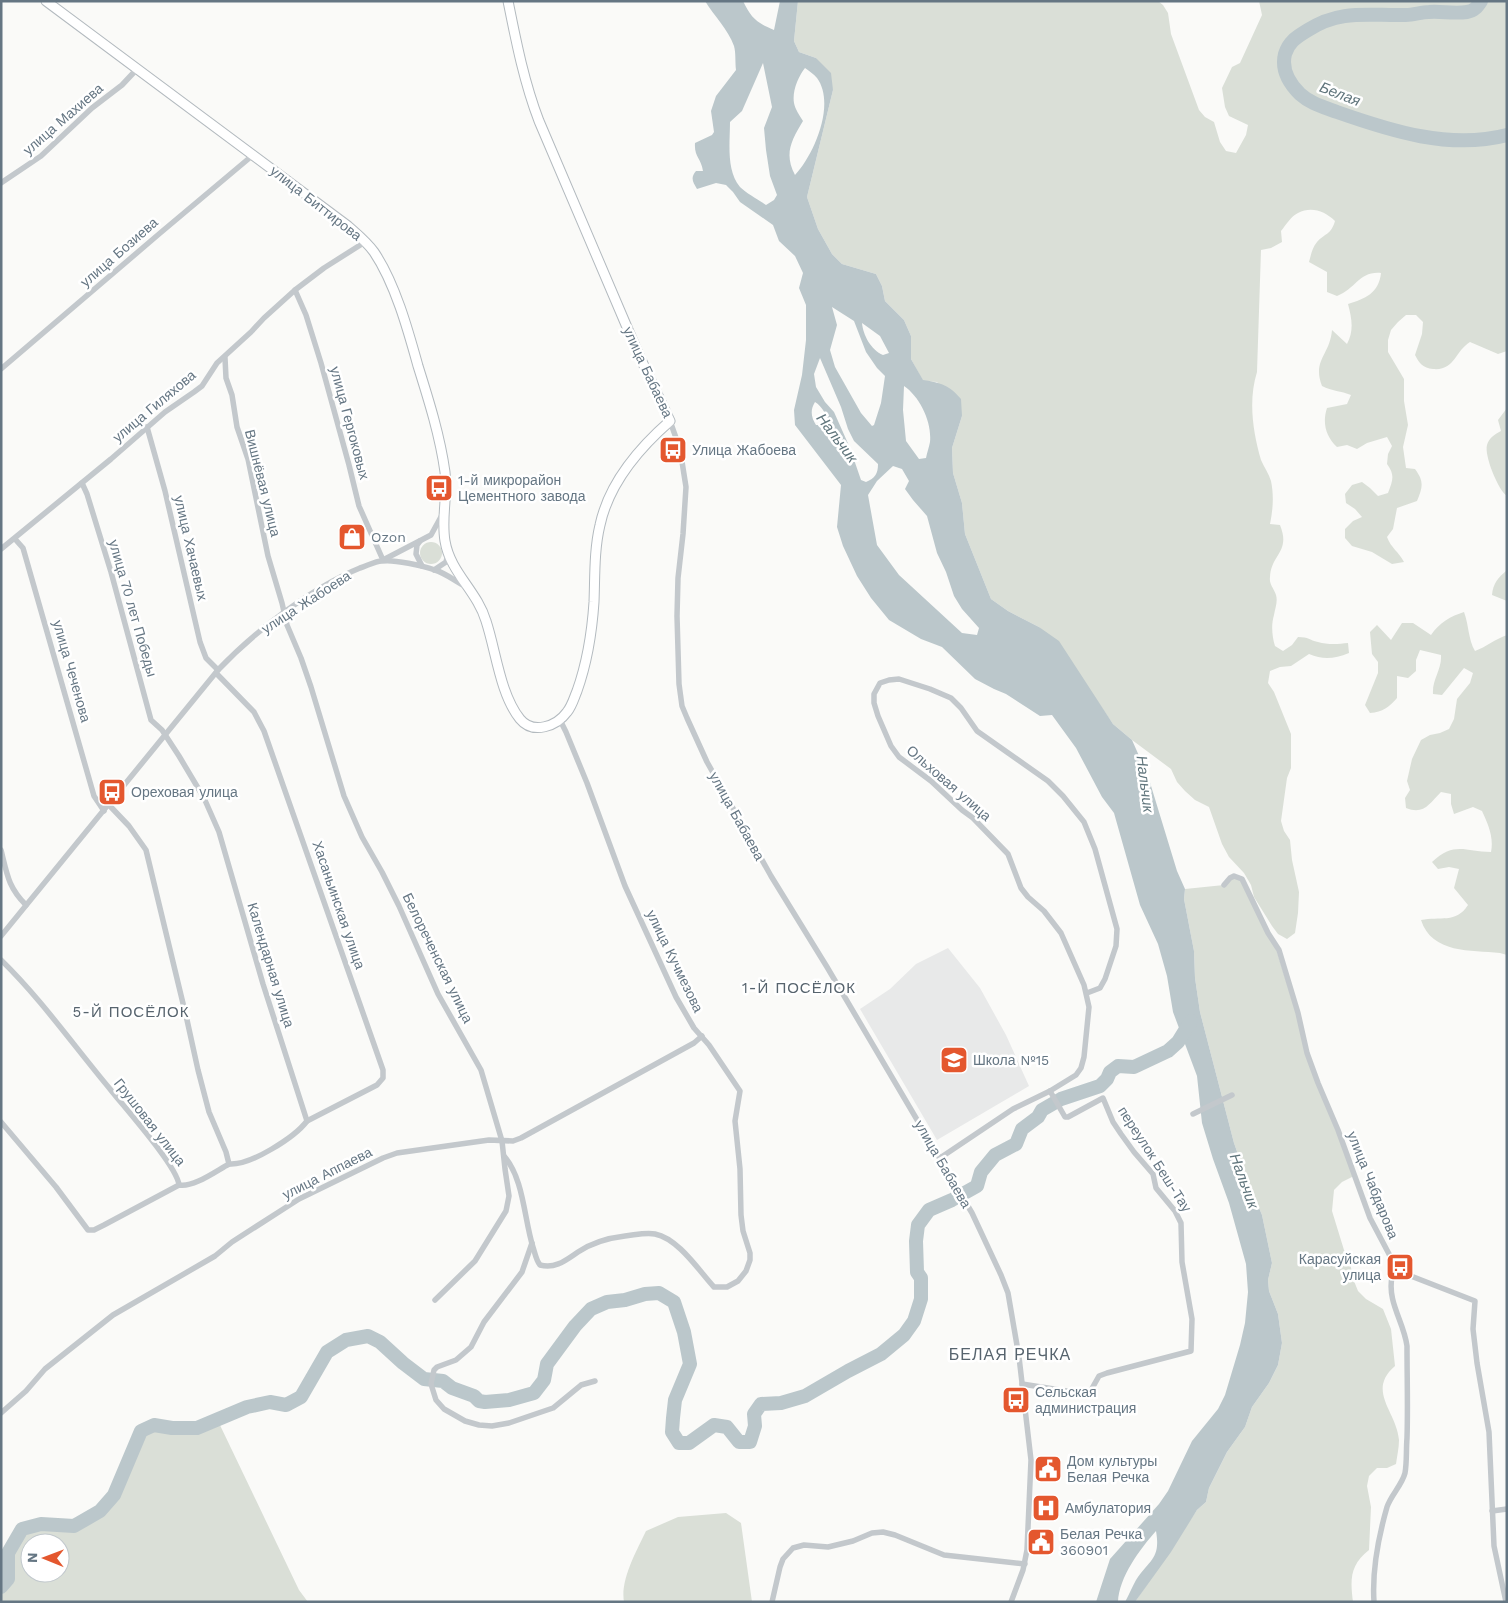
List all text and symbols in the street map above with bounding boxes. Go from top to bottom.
water label: Белая [1317,78,1363,110]
street label: улица Махиева [20,80,106,158]
street label: улица Биттирова [267,162,365,244]
street label: улица Бозиева [77,214,161,290]
street label: улица Бабаева [620,324,676,420]
street label: улица Гергоковых [327,365,373,481]
street label: улица Гиляхова [109,367,199,445]
water label: Нальчик [813,410,862,467]
street label: Вишнёвая улица [242,428,284,538]
bus stop icon: Улица Жабоева [658,435,688,465]
place label: Улица Жабоева [692,442,796,458]
place label: 1-й микрорайон Цементного завода [458,472,586,504]
bus stop icon: 1-й микрорайон Цементного завода [424,473,454,503]
street label: улица Хачаевых [171,494,211,602]
shop icon: Ozon [337,522,367,552]
place label: Ozon [371,529,406,545]
street label: улица 70 лет Победы [106,538,160,678]
street label: улица Жабоева [259,567,354,637]
street label: улица Чеченова [50,618,94,724]
street label: Ольховая улица [903,742,995,824]
water label: Нальчик [1133,755,1158,814]
street label: улица Бабаева [706,769,768,863]
bus stop icon: Ореховая улица [97,777,127,807]
place label: Ореховая улица [131,784,238,800]
street label: Хасаньинская улица [310,839,369,971]
street label: Белореченская улица [400,890,477,1026]
street label: Календарная улица [244,901,298,1030]
street label: улица Кучмезова [643,907,707,1015]
district label: 1-Й ПОСЁЛОК [742,979,856,997]
district label: 5-Й ПОСЁЛОК [73,1003,189,1021]
school or university icon: Школа №15 [939,1045,969,1075]
place label: Школа №15 [973,1052,1049,1068]
street label: Грушовая улица [111,1075,189,1169]
street label: переулок Беш-Тау [1115,1103,1195,1215]
street label: улица Бабаева [911,1117,975,1211]
street label: улица Чабдарова [1344,1129,1402,1241]
street label: улица Аппаева [280,1143,375,1202]
water label: Нальчик [1226,1151,1263,1212]
place label: Карасуйская улица [1299,1251,1381,1283]
bus stop icon: Карасуйская улица [1385,1252,1415,1282]
district label: БЕЛАЯ РЕЧКА [949,1345,1071,1364]
place label: Сельская администрация [1035,1384,1136,1416]
bus stop icon: Сельская администрация [1001,1385,1031,1415]
place label: Дом культуры Белая Речка [1067,1453,1157,1485]
public building icon: Дом культуры Белая Речка [1033,1454,1063,1484]
hospital icon: Амбулатория [1031,1493,1061,1523]
place label: Амбулатория [1065,1500,1151,1516]
place label: Белая Речка 360901 [1060,1526,1143,1558]
public building icon: Белая Речка 360901 [1026,1527,1056,1557]
north arrow [20,1533,70,1583]
text: N [24,1552,40,1563]

